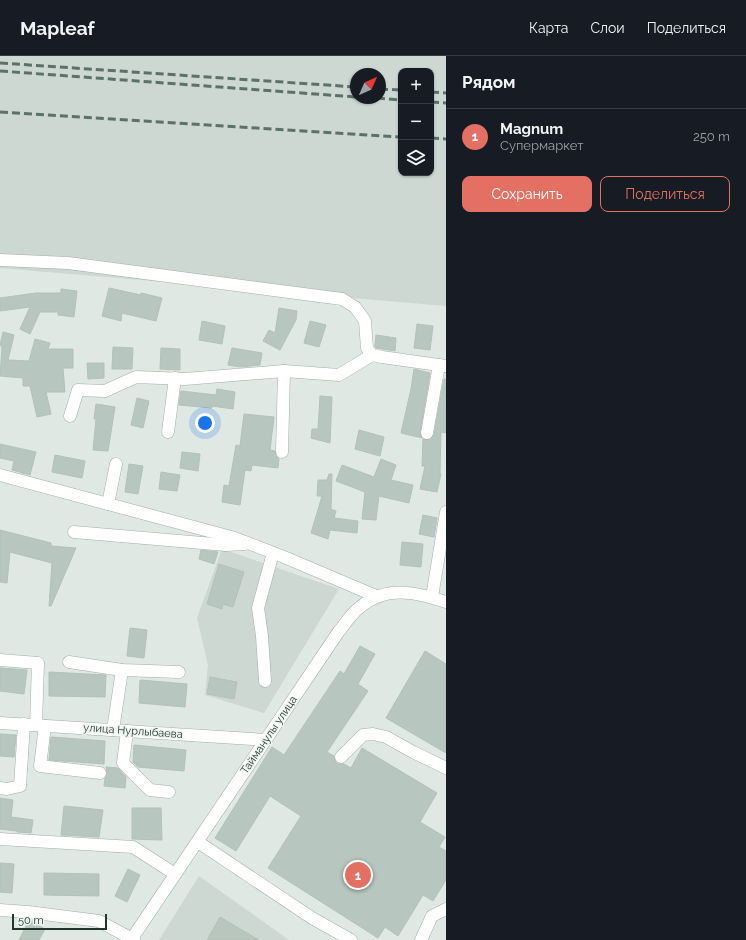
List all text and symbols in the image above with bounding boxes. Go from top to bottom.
text: Mapleaf [20,17,95,39]
text: Карта [529,20,568,36]
text: Слои [590,20,625,36]
text: Поделиться [647,20,726,36]
north arrow [350,68,386,104]
map controls [398,68,434,176]
button: + [398,68,434,104]
text: Рядом [462,72,515,92]
button: − [398,104,434,140]
text: Magnum [500,120,563,138]
text: 1 [472,129,478,144]
text: 250 m [693,129,730,144]
text: Супермаркет [500,138,583,153]
button: layers [398,140,434,176]
button: Сохранить [462,176,592,212]
button: Поделиться [600,176,730,212]
your location [195,413,215,433]
street label: Тайманулы улица [238,693,300,777]
street label: улица Нурлыбаева [83,721,183,741]
pin: 1 [345,860,371,890]
scale bar [12,912,107,931]
text: 50 m [18,914,44,927]

